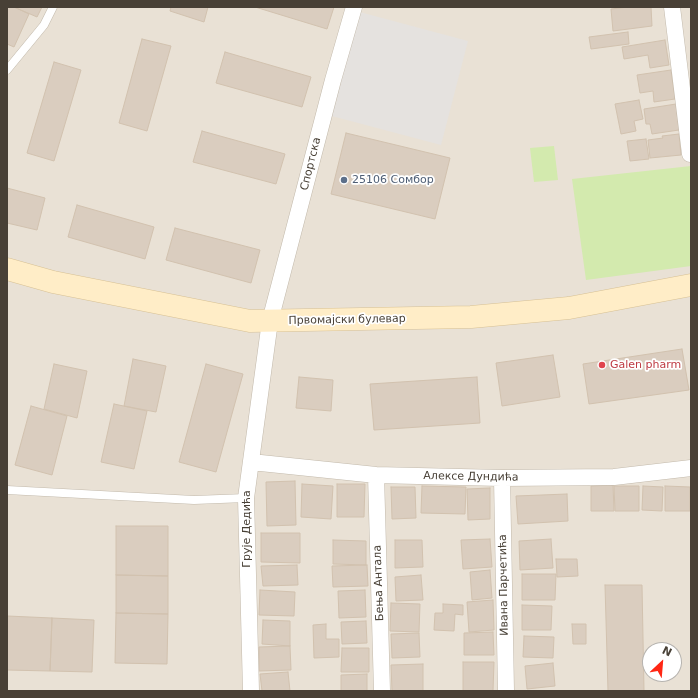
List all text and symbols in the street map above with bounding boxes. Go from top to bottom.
street label: Спортска [298,136,324,192]
place label: 25106 Сомбор [352,173,434,187]
marker: 25106 Сомбор [339,175,349,185]
street label: Првомајски булевар [288,312,406,328]
place label: Galen pharm [610,358,681,372]
marker: Galen pharm [597,360,607,370]
street label: Алексе Дундића [423,470,519,484]
street label: Грује Дедића [240,490,254,568]
street label: Ивана Парчетића [497,534,511,636]
street label: Бења Антала [371,545,387,621]
north arrow [642,642,682,682]
text: N [660,644,674,660]

